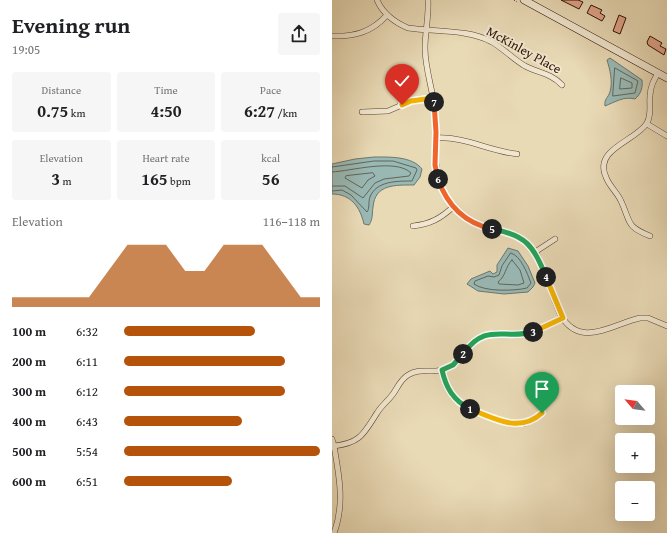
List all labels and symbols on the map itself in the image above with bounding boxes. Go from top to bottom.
street label: McKinley Place [483,22,565,78]
pin [385,64,419,105]
pin: 7 [424,92,444,112]
pin: 6 [428,169,448,189]
pin: 5 [482,219,502,239]
pin: 4 [536,267,556,287]
pin: 3 [523,322,543,342]
pin: 2 [453,344,473,364]
pin [525,372,559,413]
north arrow [615,385,655,425]
pin: 1 [460,399,480,419]

